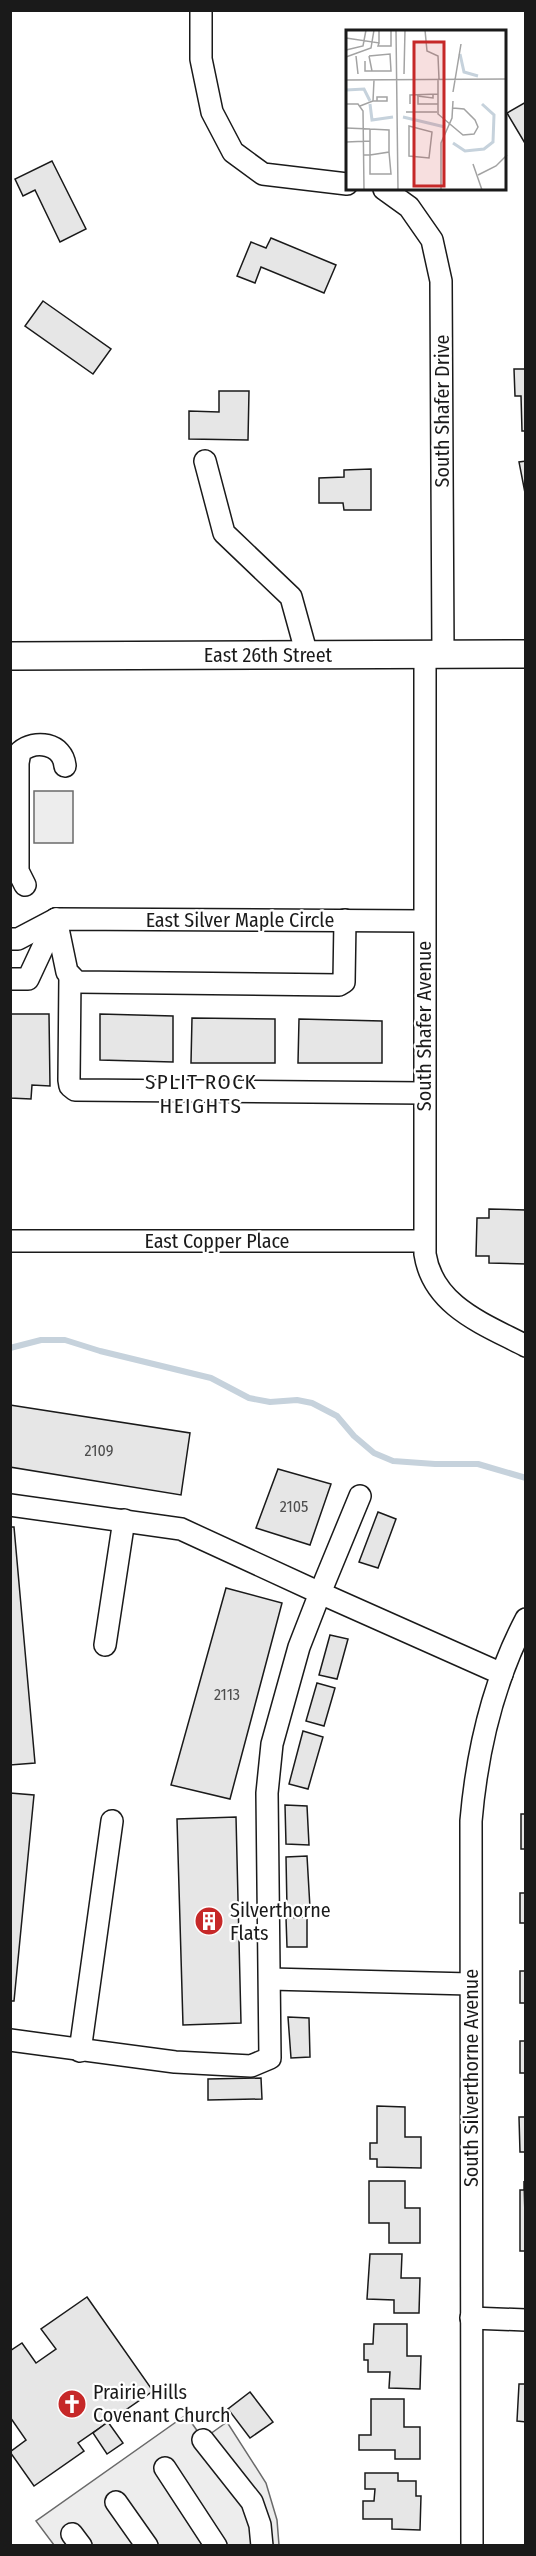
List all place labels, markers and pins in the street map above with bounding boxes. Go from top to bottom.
place label: Silverthorne Flats [230,1898,331,1945]
building icon: Silverthorne Flats [193,1905,225,1937]
place label: Prairie Hills Covenant Church [93,2380,231,2427]
church icon: Prairie Hills Covenant Church [56,2388,88,2420]

